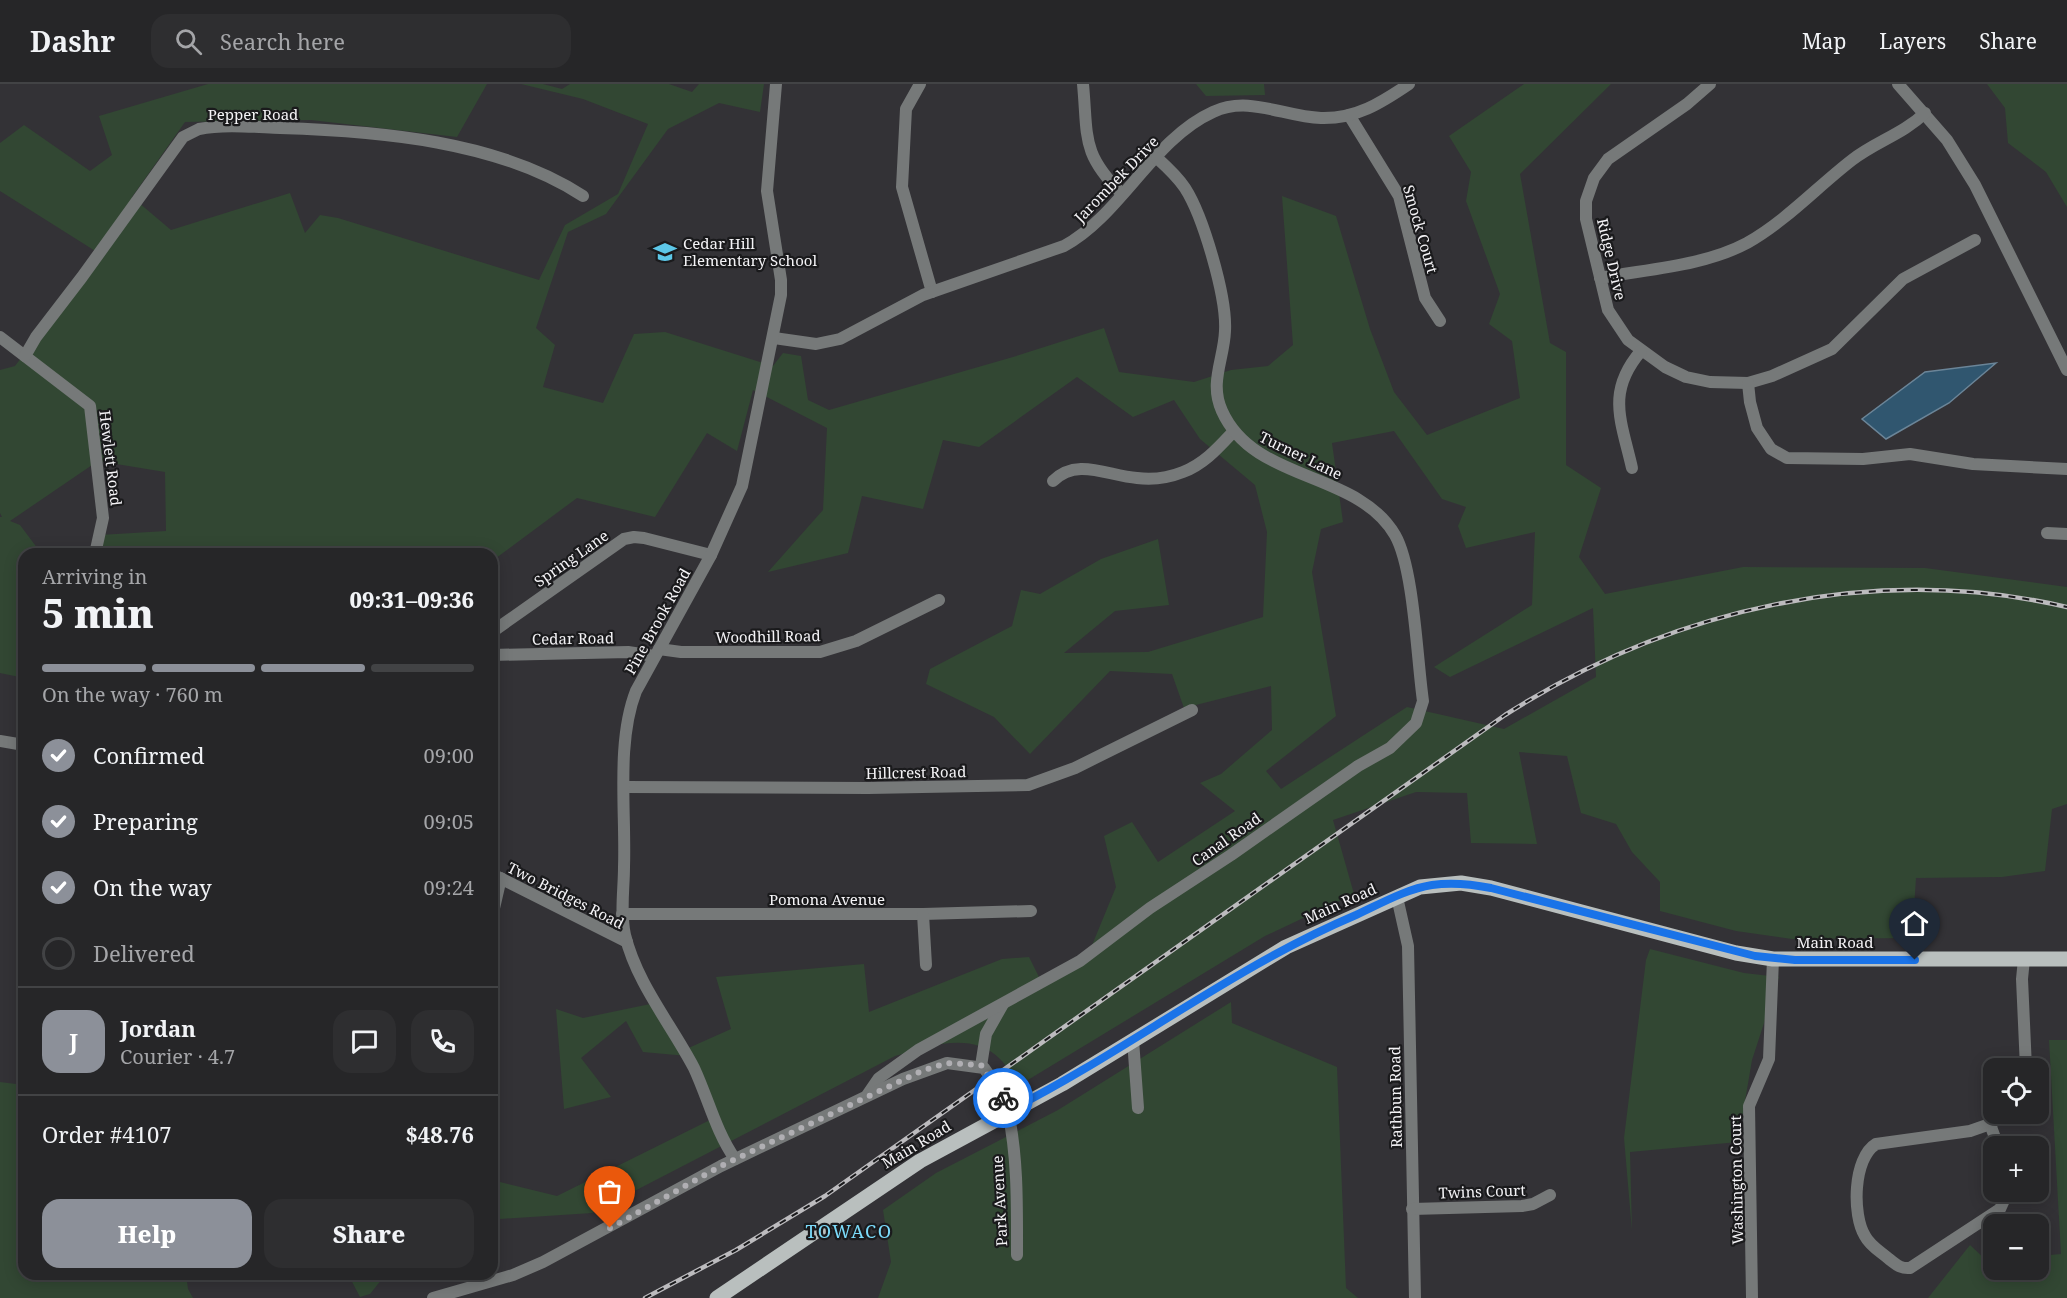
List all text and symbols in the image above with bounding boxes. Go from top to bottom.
search box [151,14,571,68]
text: Dashr [30,22,115,60]
icon: search [172,25,205,58]
text: Search here [220,26,345,56]
text: Map [1802,27,1846,55]
text: Layers [1879,27,1946,55]
text: Share [1979,27,2037,55]
street label: Pepper Road [208,104,298,124]
street label: Jarombek Drive [1069,131,1162,227]
street label: Smock Court [1399,183,1443,275]
street label: Ridge Drive [1593,216,1631,302]
place label: Cedar Hill Elementary School [683,233,817,270]
school or university icon: Cedar Hill Elementary School [652,239,678,265]
street label: Hewlett Road [95,409,127,507]
street label: Turner Lane [1256,426,1346,484]
street label: Spring Lane [530,525,612,591]
text: Arriving in [42,563,147,590]
street label: Pine Brook Road [620,564,694,678]
text: 09:31–09:36 [350,584,474,614]
text: 5 min [42,586,154,639]
street label: Woodhill Road [715,625,821,647]
street label: Cedar Road [532,627,614,649]
text: On the way · 760 m [42,681,223,708]
icon: check [42,739,75,772]
text: Confirmed [93,740,204,770]
text: 09:00 [424,742,474,769]
street label: Hillcrest Road [866,761,966,783]
icon: check [42,805,75,838]
text: Preparing [93,806,198,836]
text: 09:05 [424,808,474,835]
street label: Canal Road [1187,808,1265,870]
street label: Two Bridges Road [504,857,628,933]
icon: check [42,871,75,904]
text: On the way [93,872,212,902]
text: 09:24 [424,874,474,901]
street label: Main Road [1301,878,1379,928]
street label: Pomona Avenue [769,889,885,909]
pin [1889,898,1940,960]
icon: home [1898,907,1931,940]
street label: Main Road [1796,932,1874,952]
text: Delivered [93,938,195,968]
button: chat [333,1010,396,1073]
button: phone [411,1010,474,1073]
text: Jordan [120,1013,196,1043]
text: J [69,1026,78,1056]
text: Courier · 4.7 [120,1043,235,1070]
street label: Rathbun Road [1384,1046,1406,1148]
map controls [1983,1058,2049,1280]
button: locate [1983,1058,2049,1124]
courier [973,1068,1033,1128]
icon: bike [987,1082,1020,1115]
street label: Washington Court [1725,1115,1747,1245]
street label: Main Road [878,1116,954,1172]
text: Order #4107 [42,1119,172,1149]
text: $48.76 [405,1119,474,1149]
button: + [1983,1136,2049,1202]
street label: Park Avenue [987,1155,1011,1247]
pin [584,1166,635,1228]
icon: bag [593,1175,626,1208]
street label: Twins Court [1438,1179,1526,1203]
button: Help [42,1199,252,1268]
button: Share [264,1199,474,1268]
button: − [1983,1214,2049,1280]
district label: TOWACO [806,1219,893,1243]

